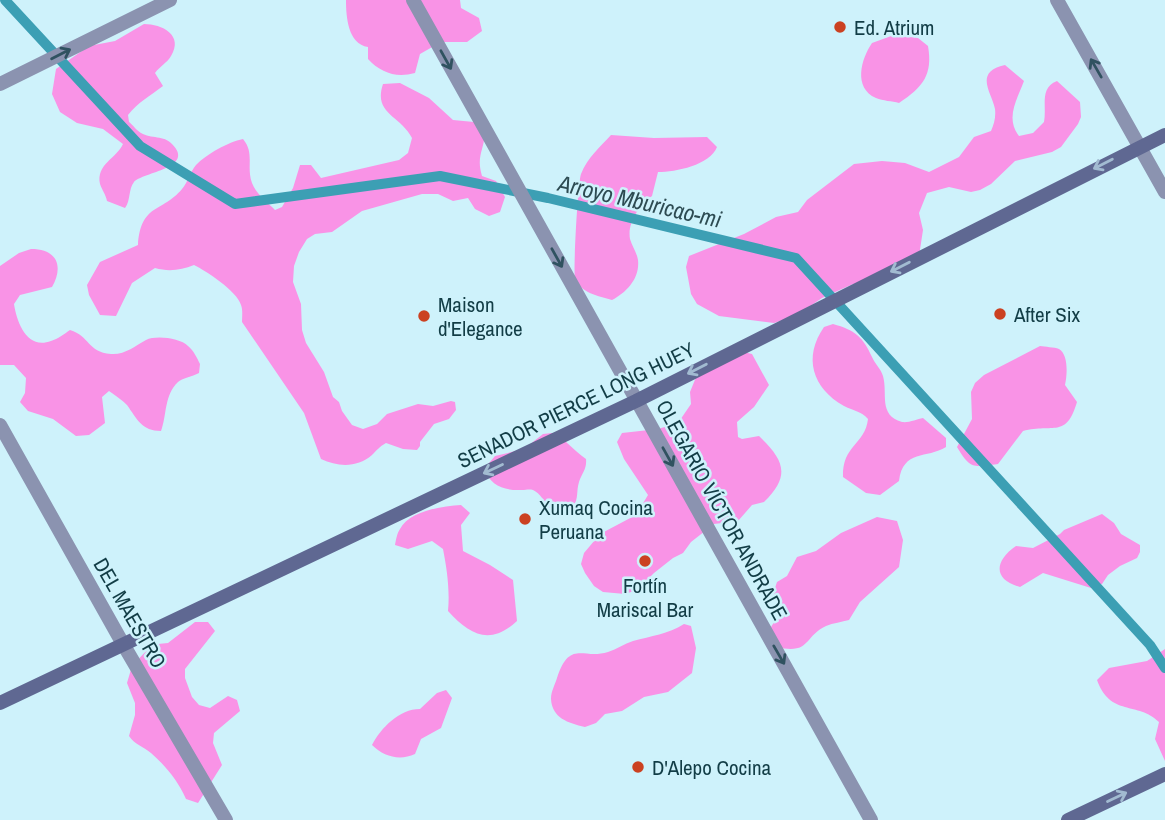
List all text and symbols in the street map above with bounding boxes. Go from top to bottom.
place label: Ed. Atrium [854,13,934,42]
marker: Ed. Atrium [832,19,848,35]
one-way arrow [50,46,71,60]
one-way arrow [439,49,453,69]
one-way arrow [1089,59,1103,79]
one-way arrow [1093,157,1114,171]
water label: Arroyo Mburicao-mi [554,167,725,235]
one-way arrow [550,248,564,268]
one-way arrow [890,260,911,274]
place label: Maison d'Elegance [438,290,523,343]
place label: After Six [1013,300,1080,329]
marker: After Six [992,306,1008,322]
marker: Maison d'Elegance [416,308,432,324]
street label: SENADOR PIERCE LONG HUEY [453,335,700,475]
one-way arrow [688,363,708,377]
street label: OLEGARIO VÍCTOR ANDRADE [649,395,795,625]
one-way arrow [661,446,675,466]
one-way arrow [483,462,504,476]
place label: Xumaq Cocina Peruana [539,493,653,546]
marker: Xumaq Cocina Peruana [517,511,533,527]
street label: DEL MAESTRO [87,553,173,673]
marker: Fortín Mariscal Bar [637,553,653,569]
place label: Fortín Mariscal Bar [597,571,694,624]
one-way arrow [773,644,786,665]
place label: D'Alepo Cocina [652,753,772,782]
marker: D'Alepo Cocina [630,759,646,775]
one-way arrow [1106,790,1127,803]

